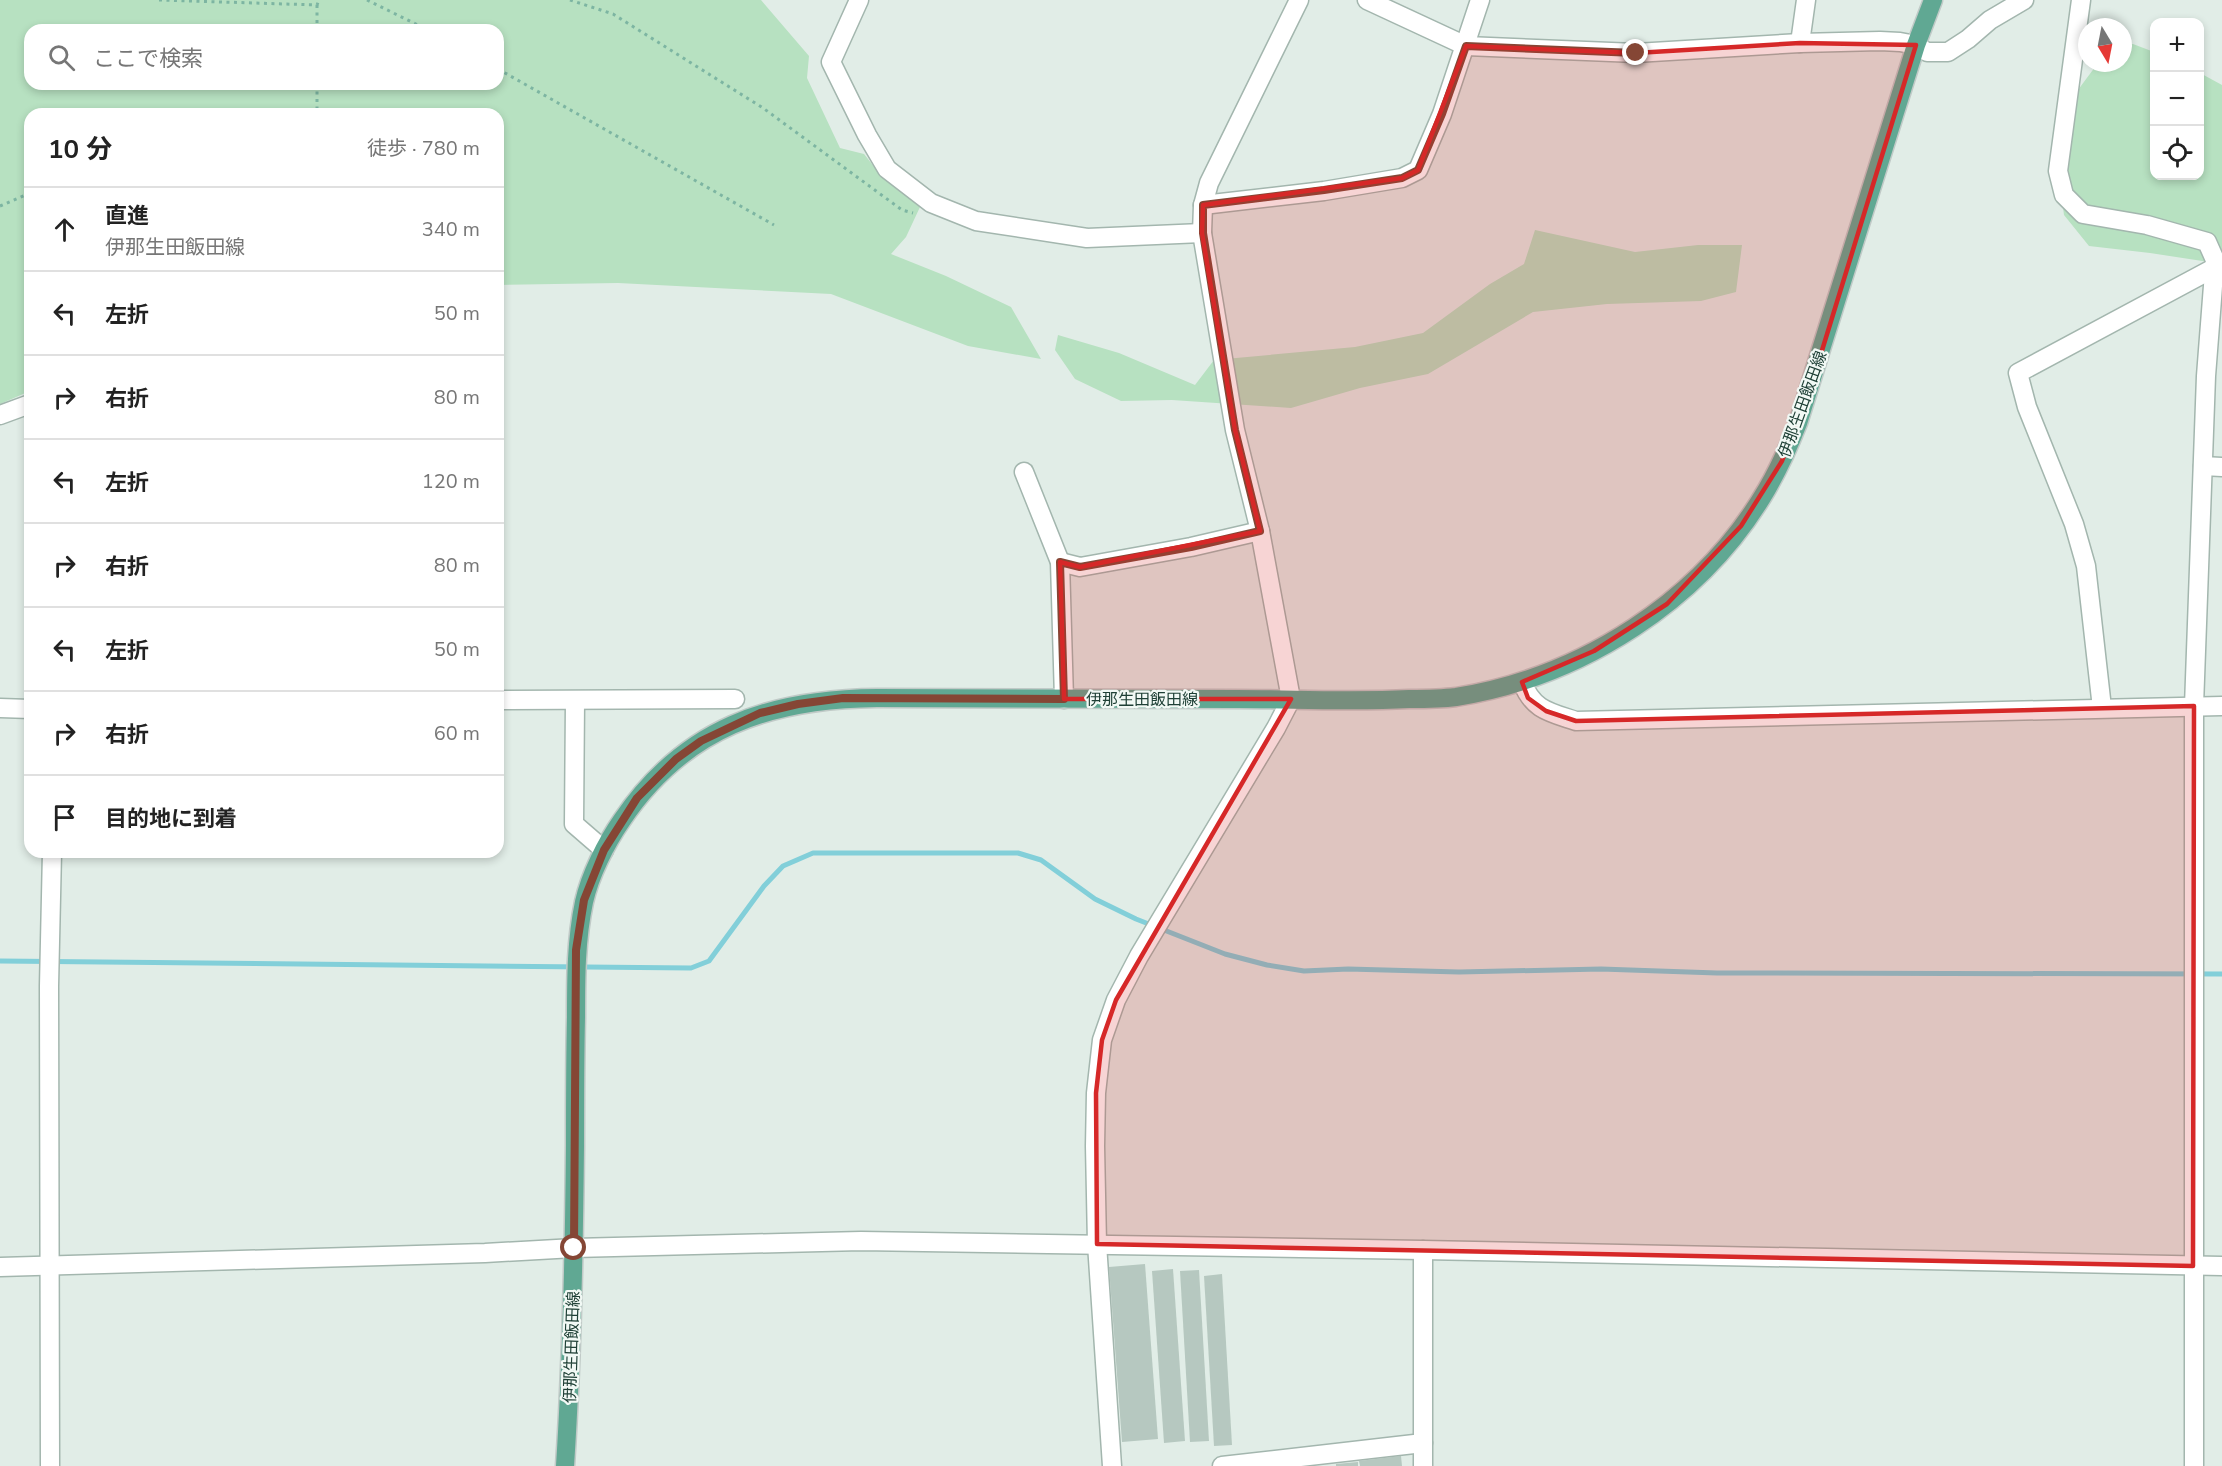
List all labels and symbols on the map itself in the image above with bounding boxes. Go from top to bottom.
north arrow [2078,18,2132,72]
route end [1622,39,1648,65]
street label: 伊那生田飯田線 [1773,348,1832,461]
street label: 伊那生田飯田線 [1086,689,1198,711]
route start [560,1234,586,1260]
street label: 伊那生田飯田線 [559,1291,585,1403]

